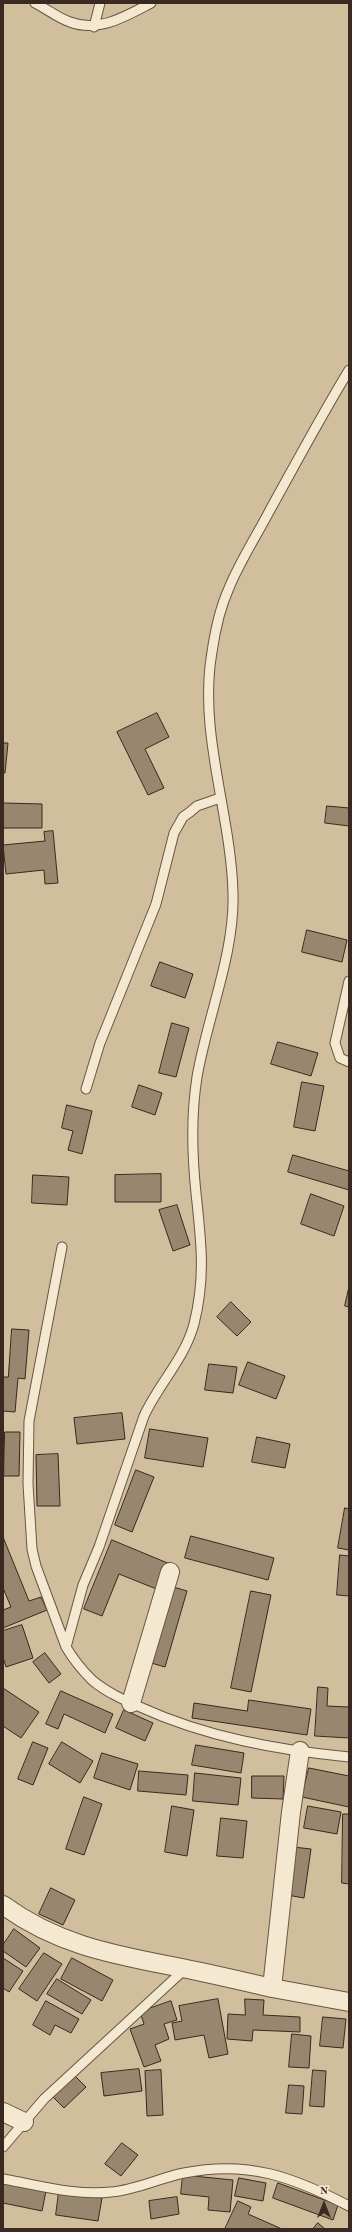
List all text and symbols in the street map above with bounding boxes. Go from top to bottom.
north arrow [304,2184,344,2224]
text: N [320,2186,328,2197]

